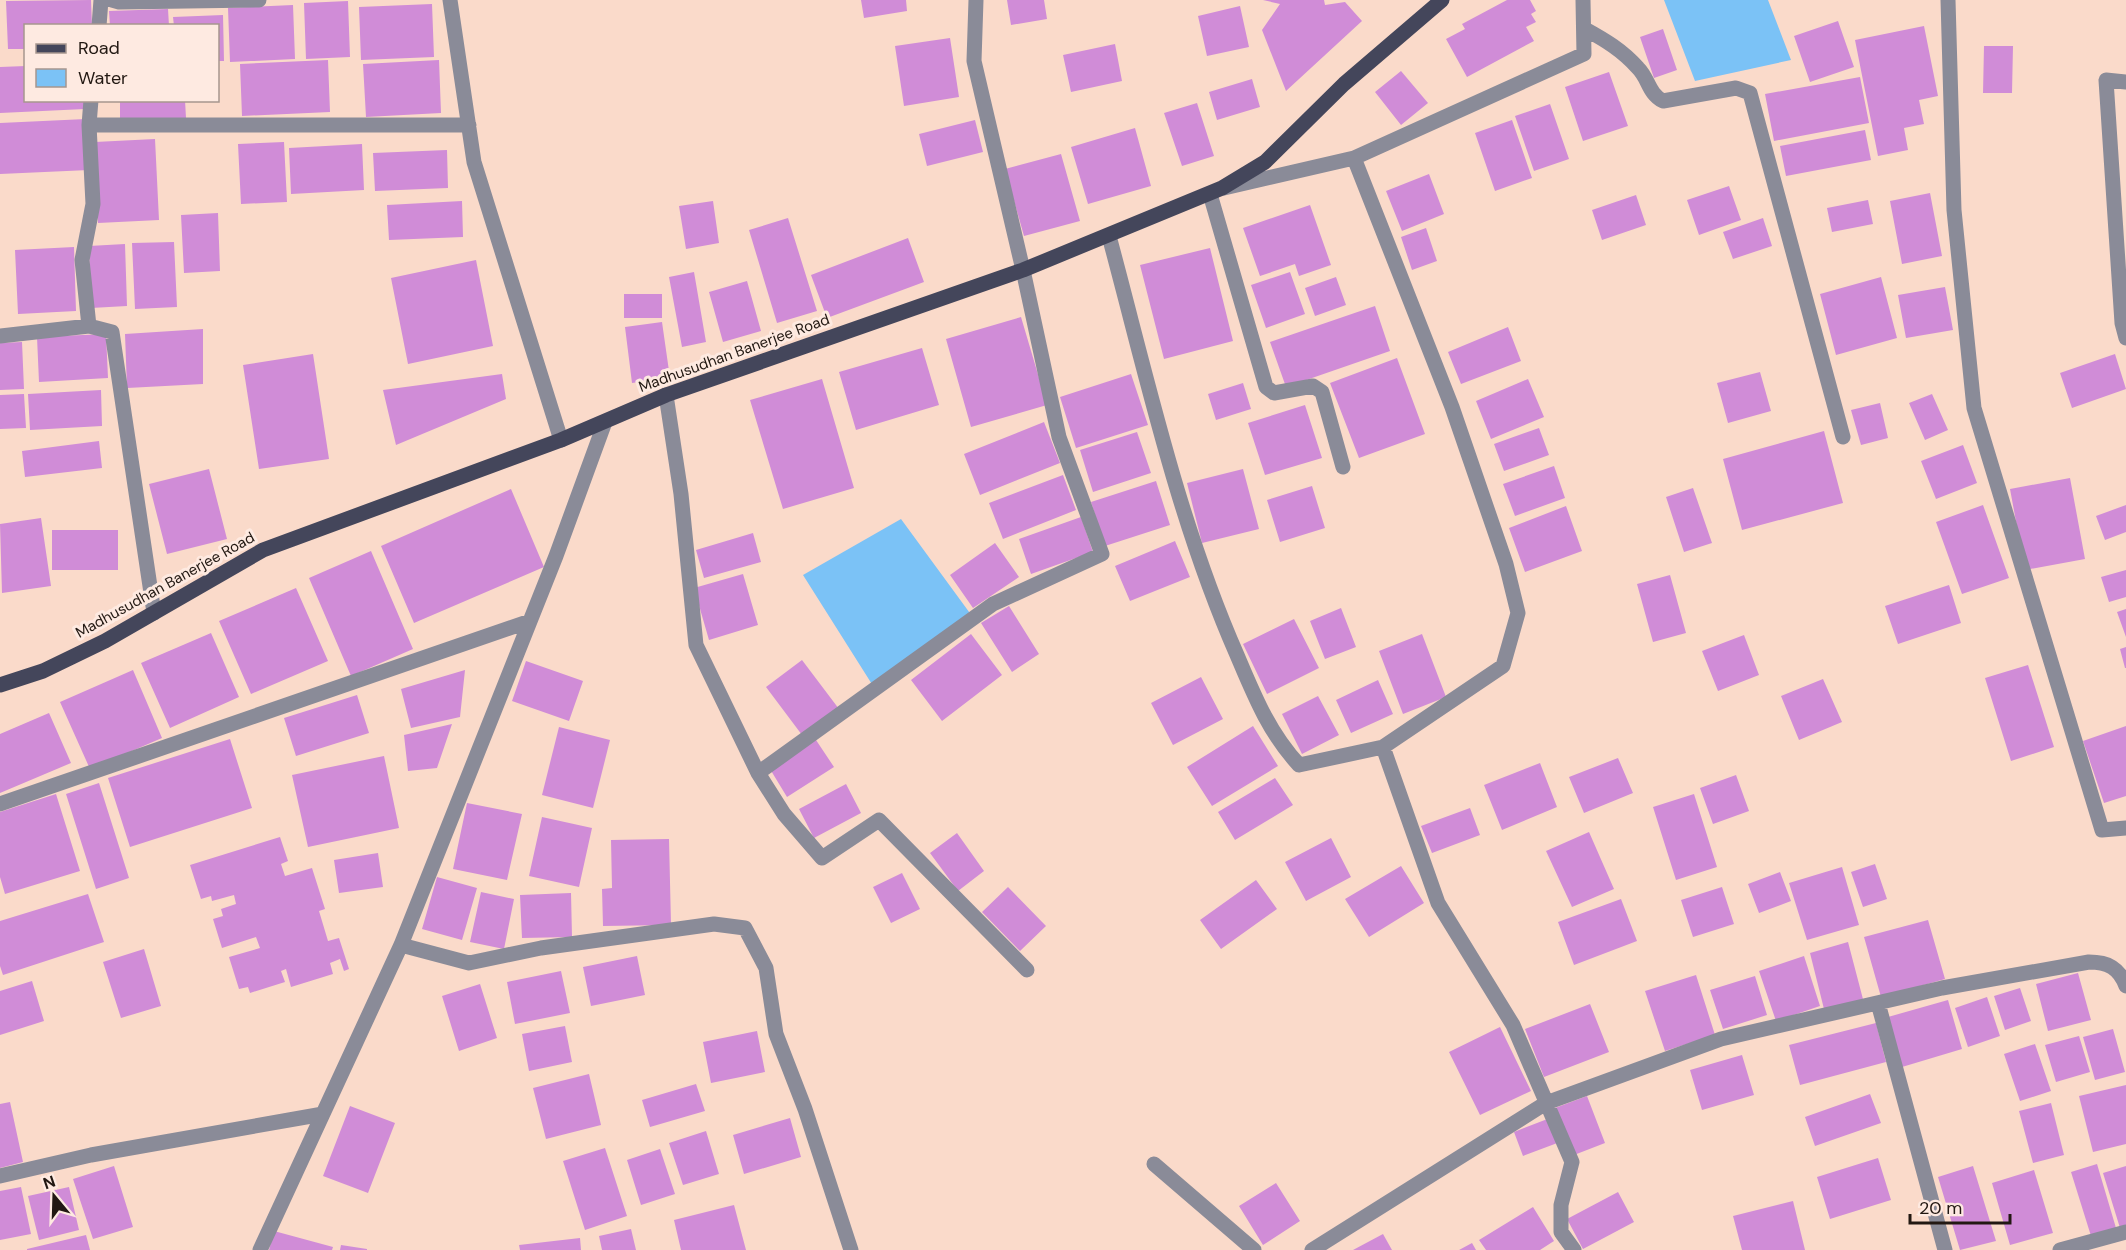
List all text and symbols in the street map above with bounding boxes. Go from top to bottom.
legend [24,24,219,102]
text: Road [78,36,120,60]
text: Water [78,66,128,90]
street label: Madhusudhan Banerjee Road [636,309,832,397]
street label: Madhusudhan Banerjee Road [72,527,258,643]
north arrow [24,1166,84,1226]
text: N [40,1170,58,1194]
scale bar [1910,1187,2010,1225]
text: 20 m [1919,1196,1962,1220]

